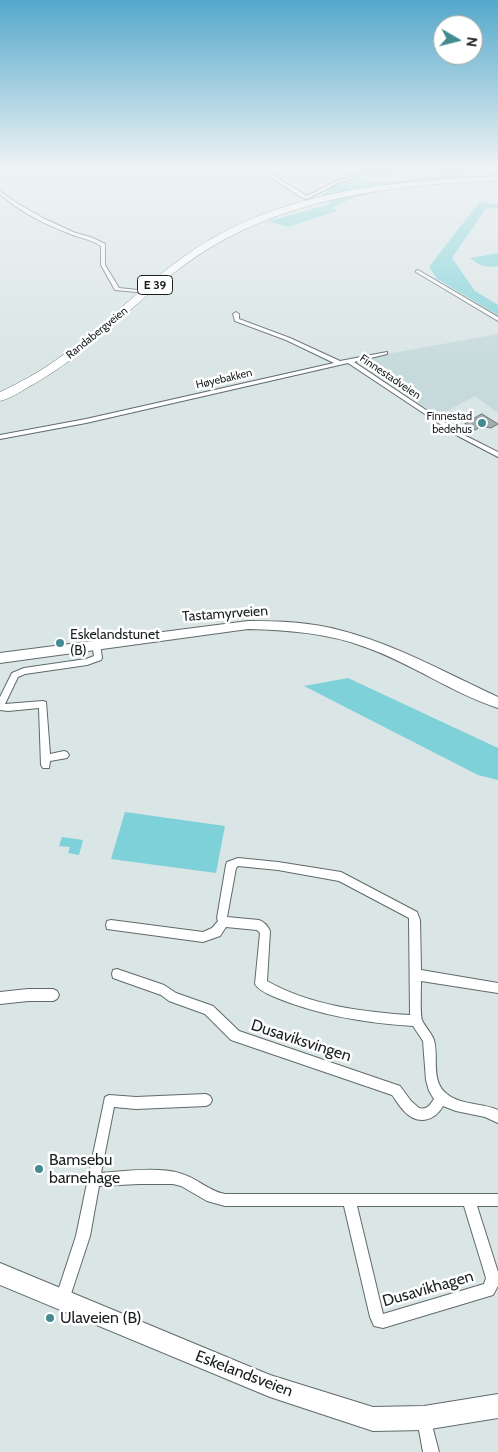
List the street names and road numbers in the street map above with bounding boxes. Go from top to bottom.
road number: E 39 [138,276,172,294]
street label: Randabergveien [64,304,130,362]
street label: Finnestadveien [357,352,423,402]
street label: Høyebakken [195,366,253,392]
street label: Tastamyrveien [182,603,268,625]
street label: Dusaviksvingen [248,1016,354,1066]
street label: Dusavikhagen [380,1267,476,1311]
street label: Eskelandsveien [193,1347,295,1401]

